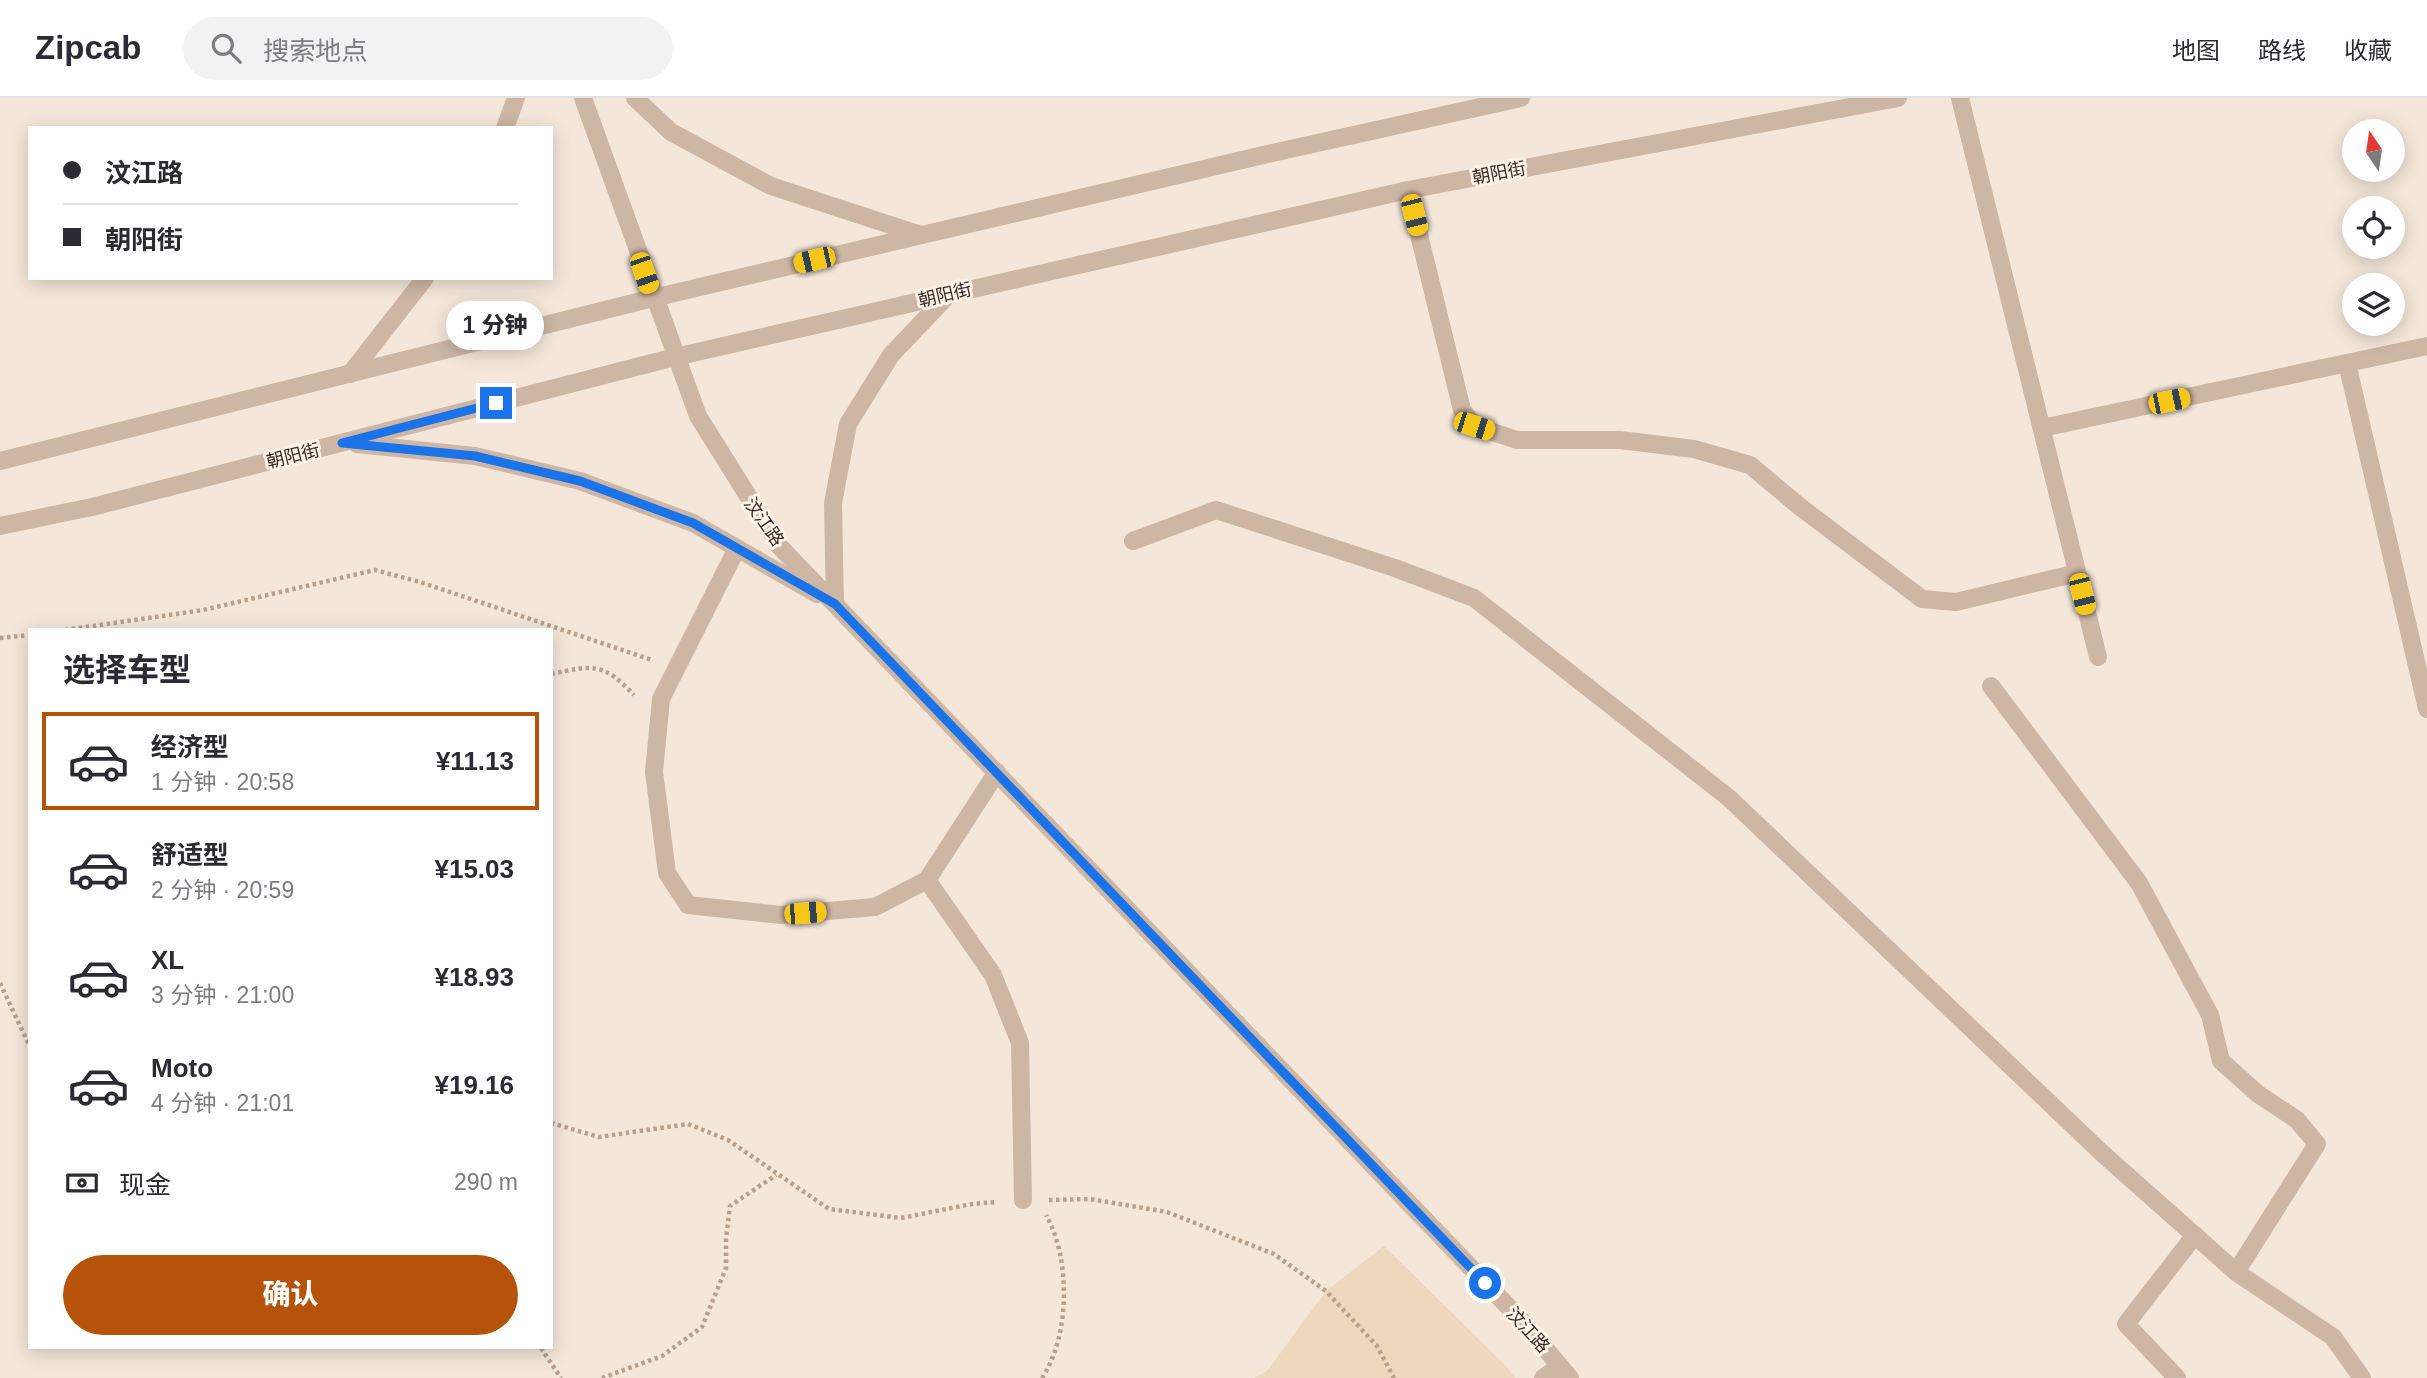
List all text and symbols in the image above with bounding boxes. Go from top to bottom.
search box [183,17,673,80]
text: Zipcab [35,29,141,66]
icon: search [207,29,245,67]
text: 搜索地点 [263,36,367,66]
text: 地图 [2172,37,2220,64]
text: 路线 [2258,37,2306,64]
text: 收藏 [2344,37,2392,64]
north arrow [2342,119,2404,182]
map controls [2342,119,2405,336]
text: 汶江路 [105,158,183,188]
street label: 朝阳街 [1471,158,1527,188]
car [1399,192,1430,238]
button: locate [2342,196,2405,259]
text: 朝阳街 [105,225,183,255]
car [792,245,837,275]
car [628,250,661,296]
button: layers [2342,273,2405,336]
street label: 朝阳街 [916,279,974,311]
callout: 1 分钟 [447,302,545,350]
text: 1 分钟 [462,312,528,338]
car [2147,386,2192,416]
route end [480,387,512,419]
car [1451,410,1498,442]
street label: 朝阳街 [264,440,322,472]
street label: 汶江路 [740,494,788,550]
car [2067,571,2098,617]
text: 选择车型 [63,652,191,688]
icon: car [67,730,130,793]
text: 经济型 [151,732,229,762]
text: ¥11.13 [436,746,514,776]
text: 1 分钟 · 20:58 [151,769,294,795]
icon: car [67,838,130,901]
text: 舒适型 [151,840,229,870]
text: ¥15.03 [434,854,514,884]
text: 2 分钟 · 20:59 [151,877,294,903]
car [784,901,827,925]
text: XL [151,945,184,975]
icon: car [67,946,130,1009]
text: ¥18.93 [434,962,514,992]
text: 3 分钟 · 21:00 [151,982,294,1008]
text: Moto [151,1053,213,1083]
icon: car [67,1054,130,1117]
text: ¥19.16 [434,1070,514,1100]
text: 4 分钟 · 21:01 [151,1090,294,1116]
icon: cash [63,1164,101,1202]
text: 290 m [454,1169,518,1195]
text: 现金 [119,1170,171,1200]
button: 确认 [63,1255,518,1335]
route start [1469,1267,1501,1299]
street label: 汶江路 [1503,1303,1553,1357]

